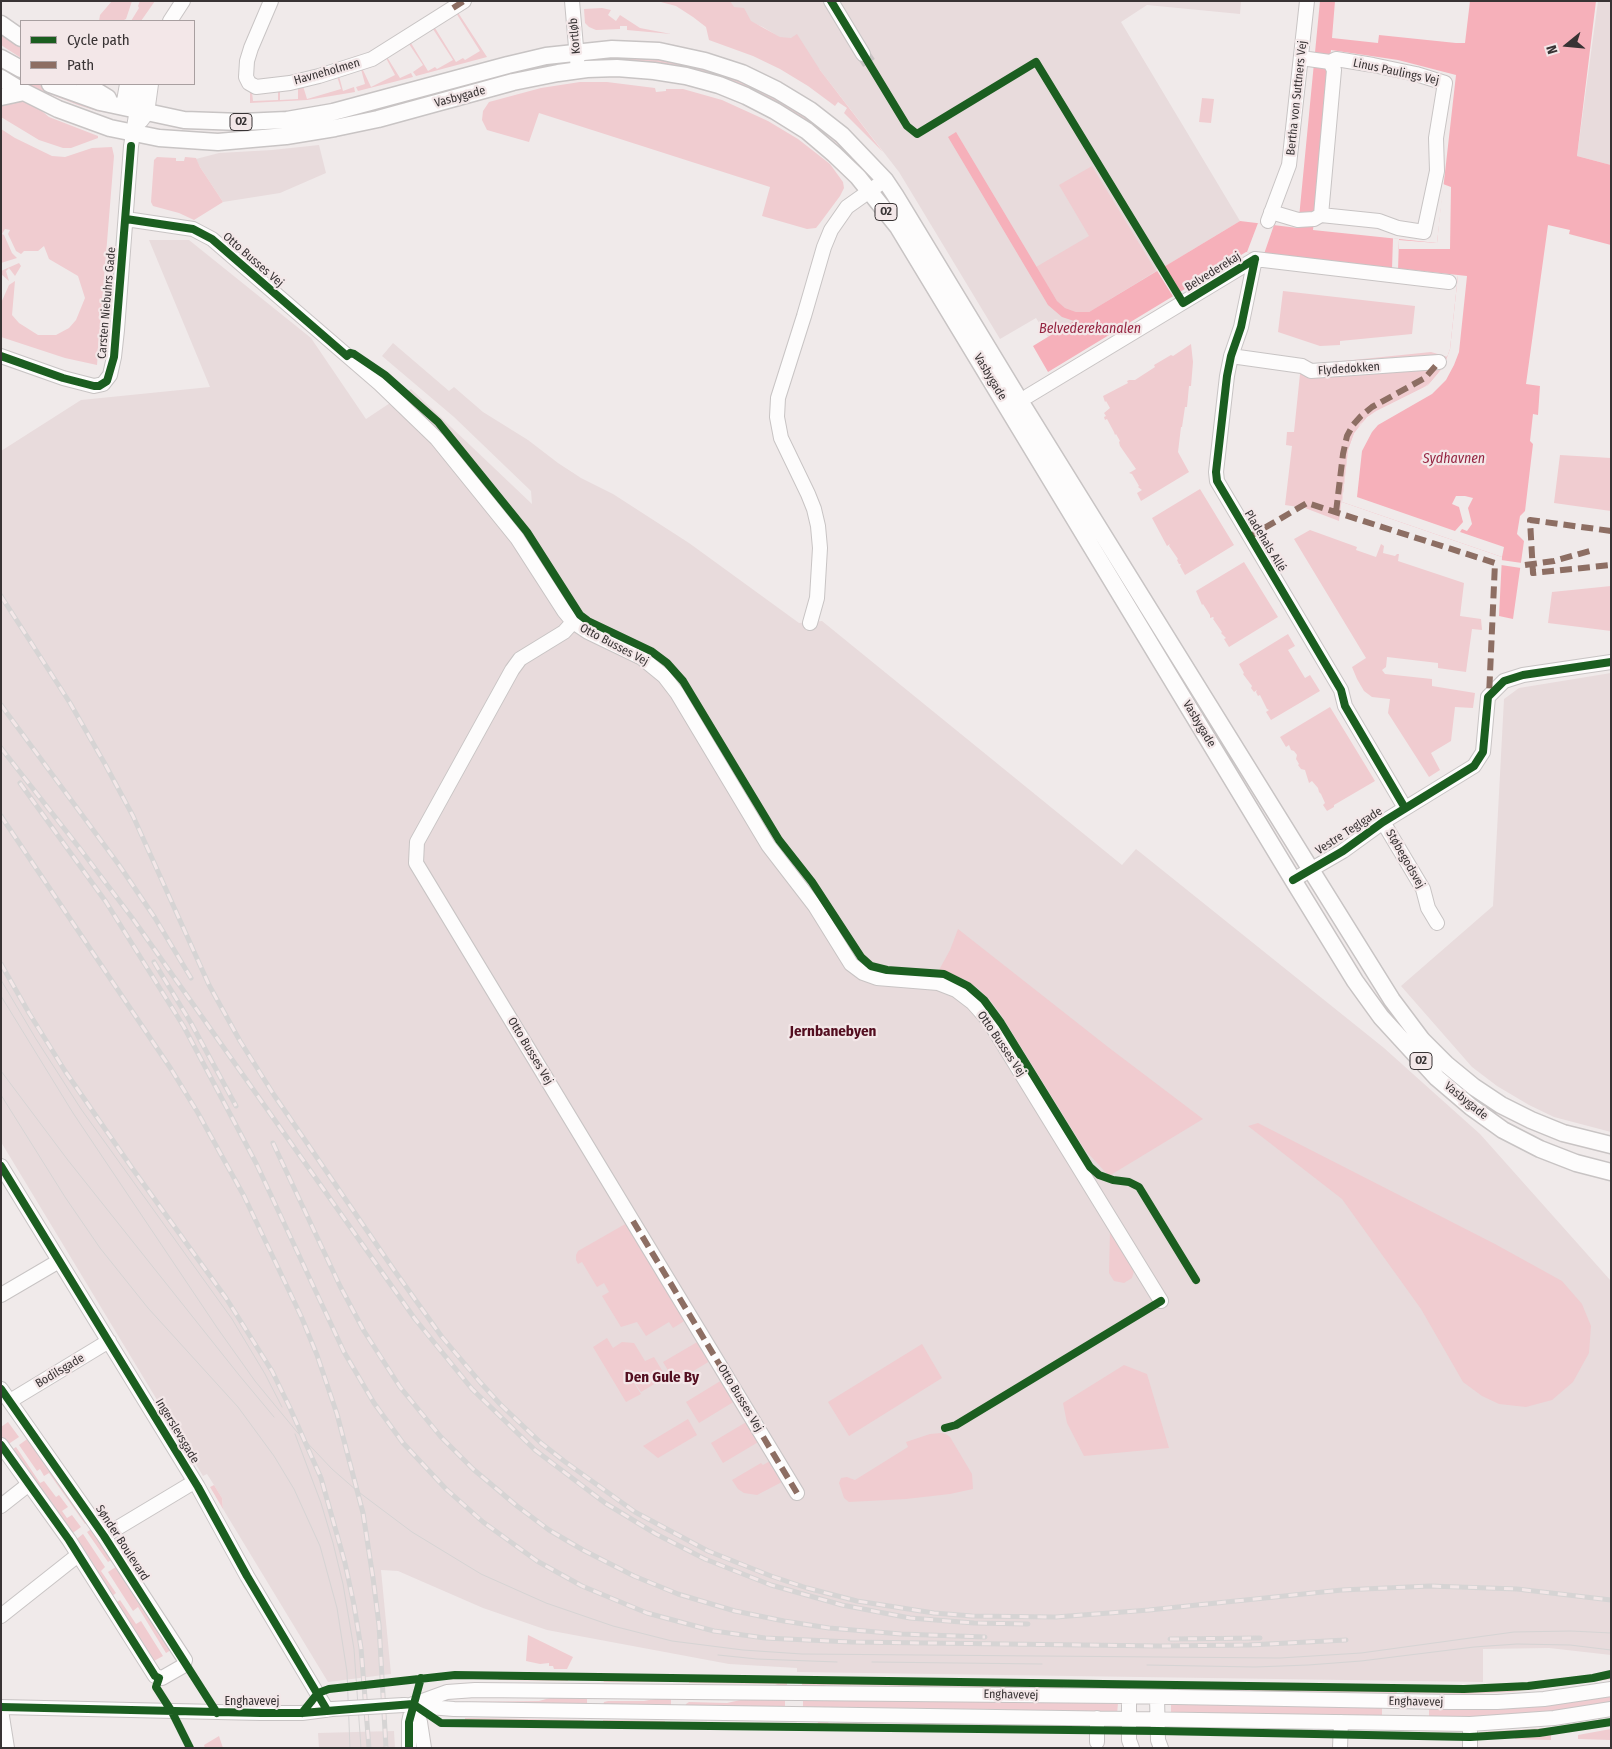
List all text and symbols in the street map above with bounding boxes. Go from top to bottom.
street label: Kortløb [566,17,584,55]
legend [20,20,195,85]
north arrow [1542,20,1592,70]
text: Cycle path [67,31,130,49]
street label: Bertha von Suttners Vej [1284,40,1310,156]
text: N [1543,43,1562,56]
text: Path [67,56,94,74]
street label: Havneholmen [292,56,362,88]
street label: Linus Paulings Vej [1352,56,1440,88]
street label: Vasbygade [433,83,487,111]
road number: O2 [230,114,252,130]
road number: O2 [875,203,897,220]
street label: Otto Busses Vej [220,230,286,290]
street label: Carsten Niebuhrs Gade [95,247,119,359]
street label: Belvederekaj [1182,249,1244,295]
water label: Belvederekanalen [1039,321,1141,337]
street label: Vasbygade [970,351,1010,403]
street label: Flydedokken [1318,360,1380,378]
water label: Sydhavnen [1423,451,1485,467]
street label: Pladehals Allé [1241,508,1289,574]
street label: Otto Busses Vej [577,621,651,669]
street label: Vasbygade [1179,698,1219,750]
street label: Vestre Teglgade [1313,804,1385,858]
street label: Støbegodsvej [1382,827,1428,891]
street label: Otto Busses Vej [974,1008,1028,1080]
street label: Otto Busses Vej [504,1015,556,1087]
district label: Jernbanebyen [790,1023,876,1041]
road number: O2 [1410,1052,1432,1070]
street label: Vasbygade [1441,1079,1491,1123]
street label: Bodilsgade [33,1351,87,1391]
street label: Otto Busses Vej [714,1362,766,1434]
district label: Den Gule By [625,1369,699,1387]
street label: Ingerslevsgade [152,1396,202,1466]
street label: Sønder Boulevard [92,1502,152,1584]
street label: Enghavevej [983,1687,1039,1703]
street label: Enghavevej [1388,1694,1444,1710]
street label: Enghavevej [225,1695,279,1709]

